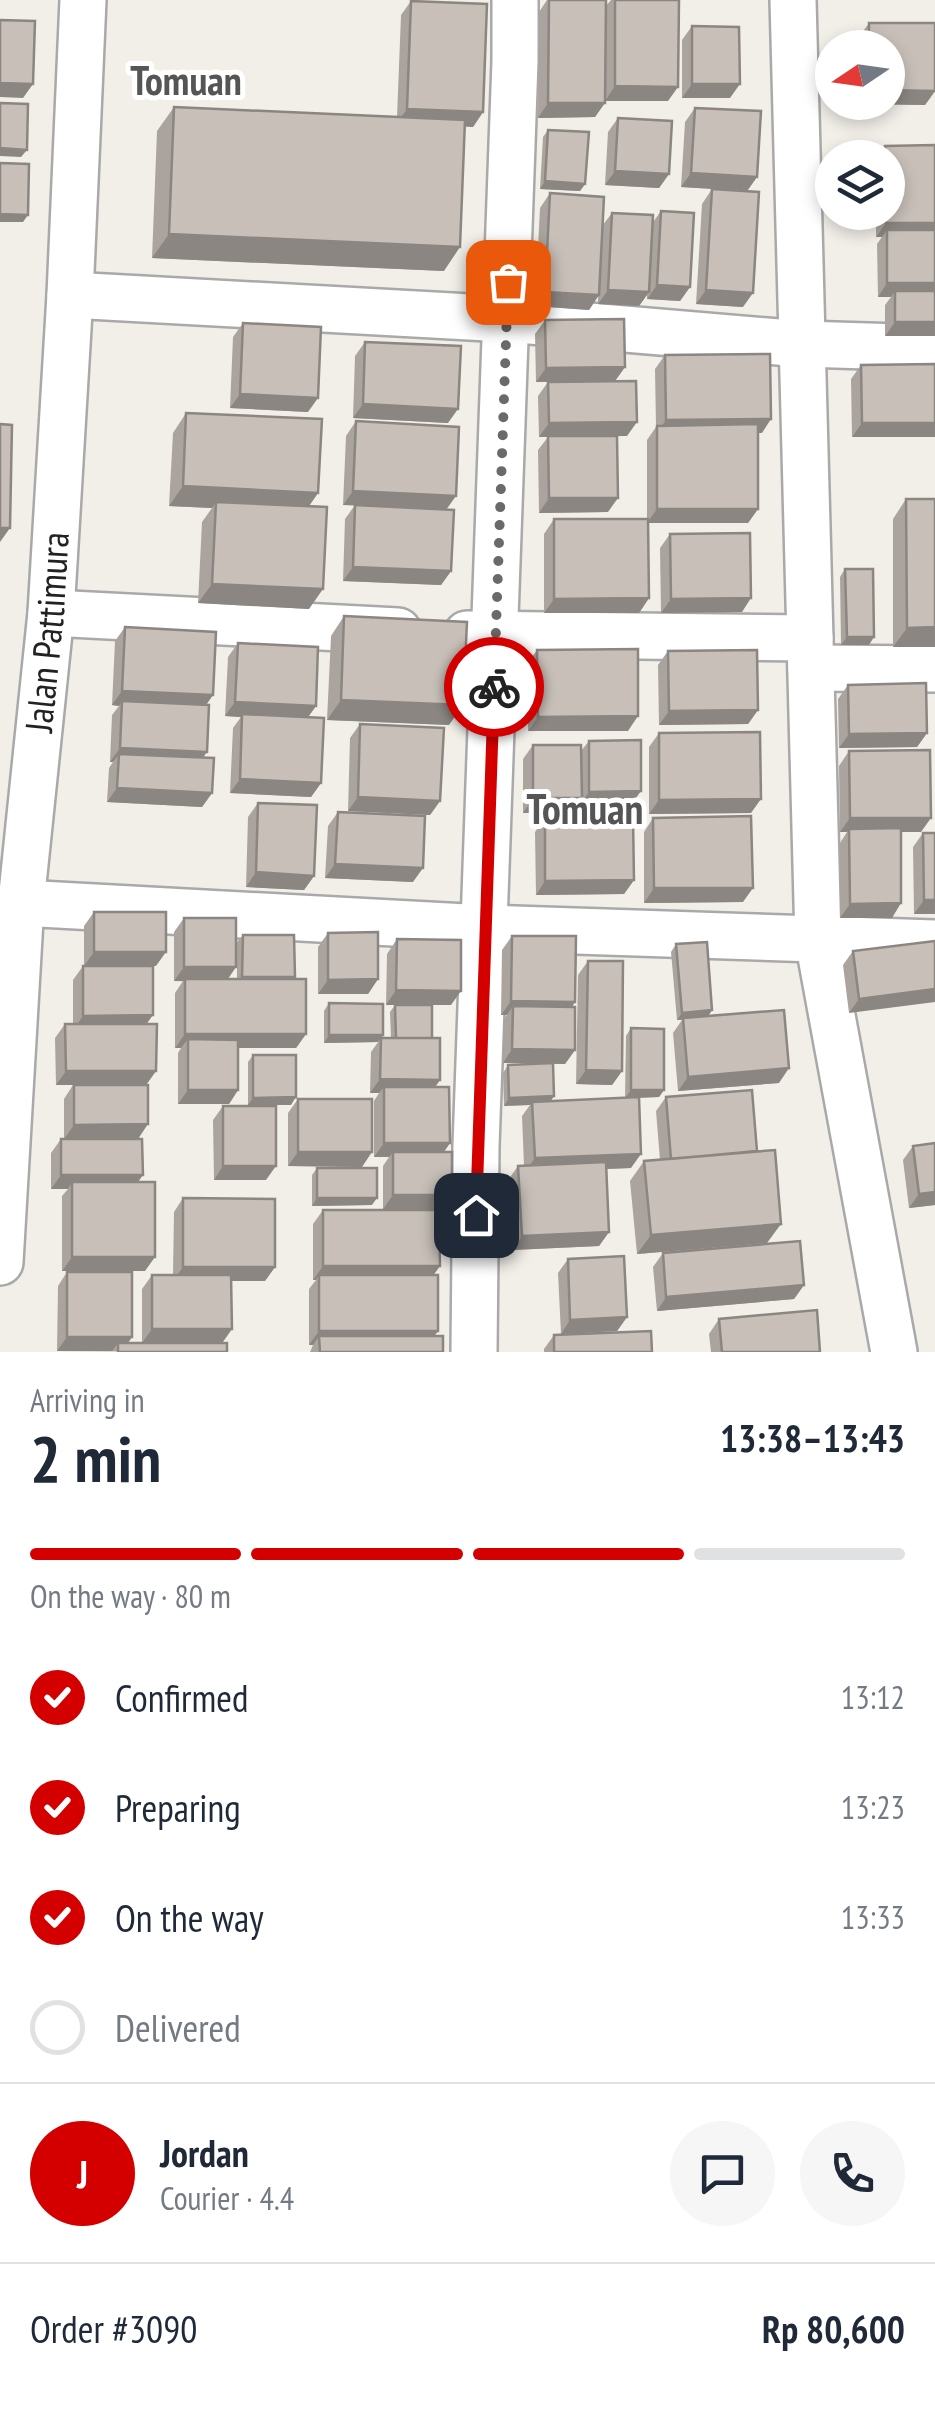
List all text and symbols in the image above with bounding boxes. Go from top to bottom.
north arrow [815,30,905,120]
map controls [815,30,905,230]
district label: Tomuan [130,54,242,106]
button: layers [815,140,905,230]
pin [466,240,551,325]
icon: bag [481,255,536,310]
street label: Jalan Pattimura [13,530,79,735]
courier [444,637,544,737]
icon: bike [467,660,522,715]
district label: Tomuan [527,781,643,836]
pin [434,1173,519,1258]
icon: home [449,1188,504,1243]
text: Arriving in [30,1379,145,1421]
text: 13:38–13:43 [720,1413,905,1462]
text: 2 min [30,1416,161,1500]
text: On the way · 80 m [30,1575,231,1617]
icon: check [30,1670,85,1725]
text: Confirmed [115,1673,248,1722]
text: 13:12 [841,1676,905,1718]
icon: check [30,1780,85,1835]
text: Preparing [115,1783,241,1832]
text: 13:23 [841,1786,905,1828]
icon: check [30,1890,85,1945]
text: On the way [115,1893,263,1942]
text: 13:33 [841,1896,905,1938]
text: Delivered [115,2003,241,2052]
button: chat [670,2121,775,2226]
button: phone [800,2121,905,2226]
text: Jordan [160,2128,249,2177]
text: J [77,2149,88,2198]
text: Courier · 4.4 [160,2177,294,2219]
text: Order #3090 [30,2304,197,2353]
text: Rp 80,600 [762,2304,905,2353]

